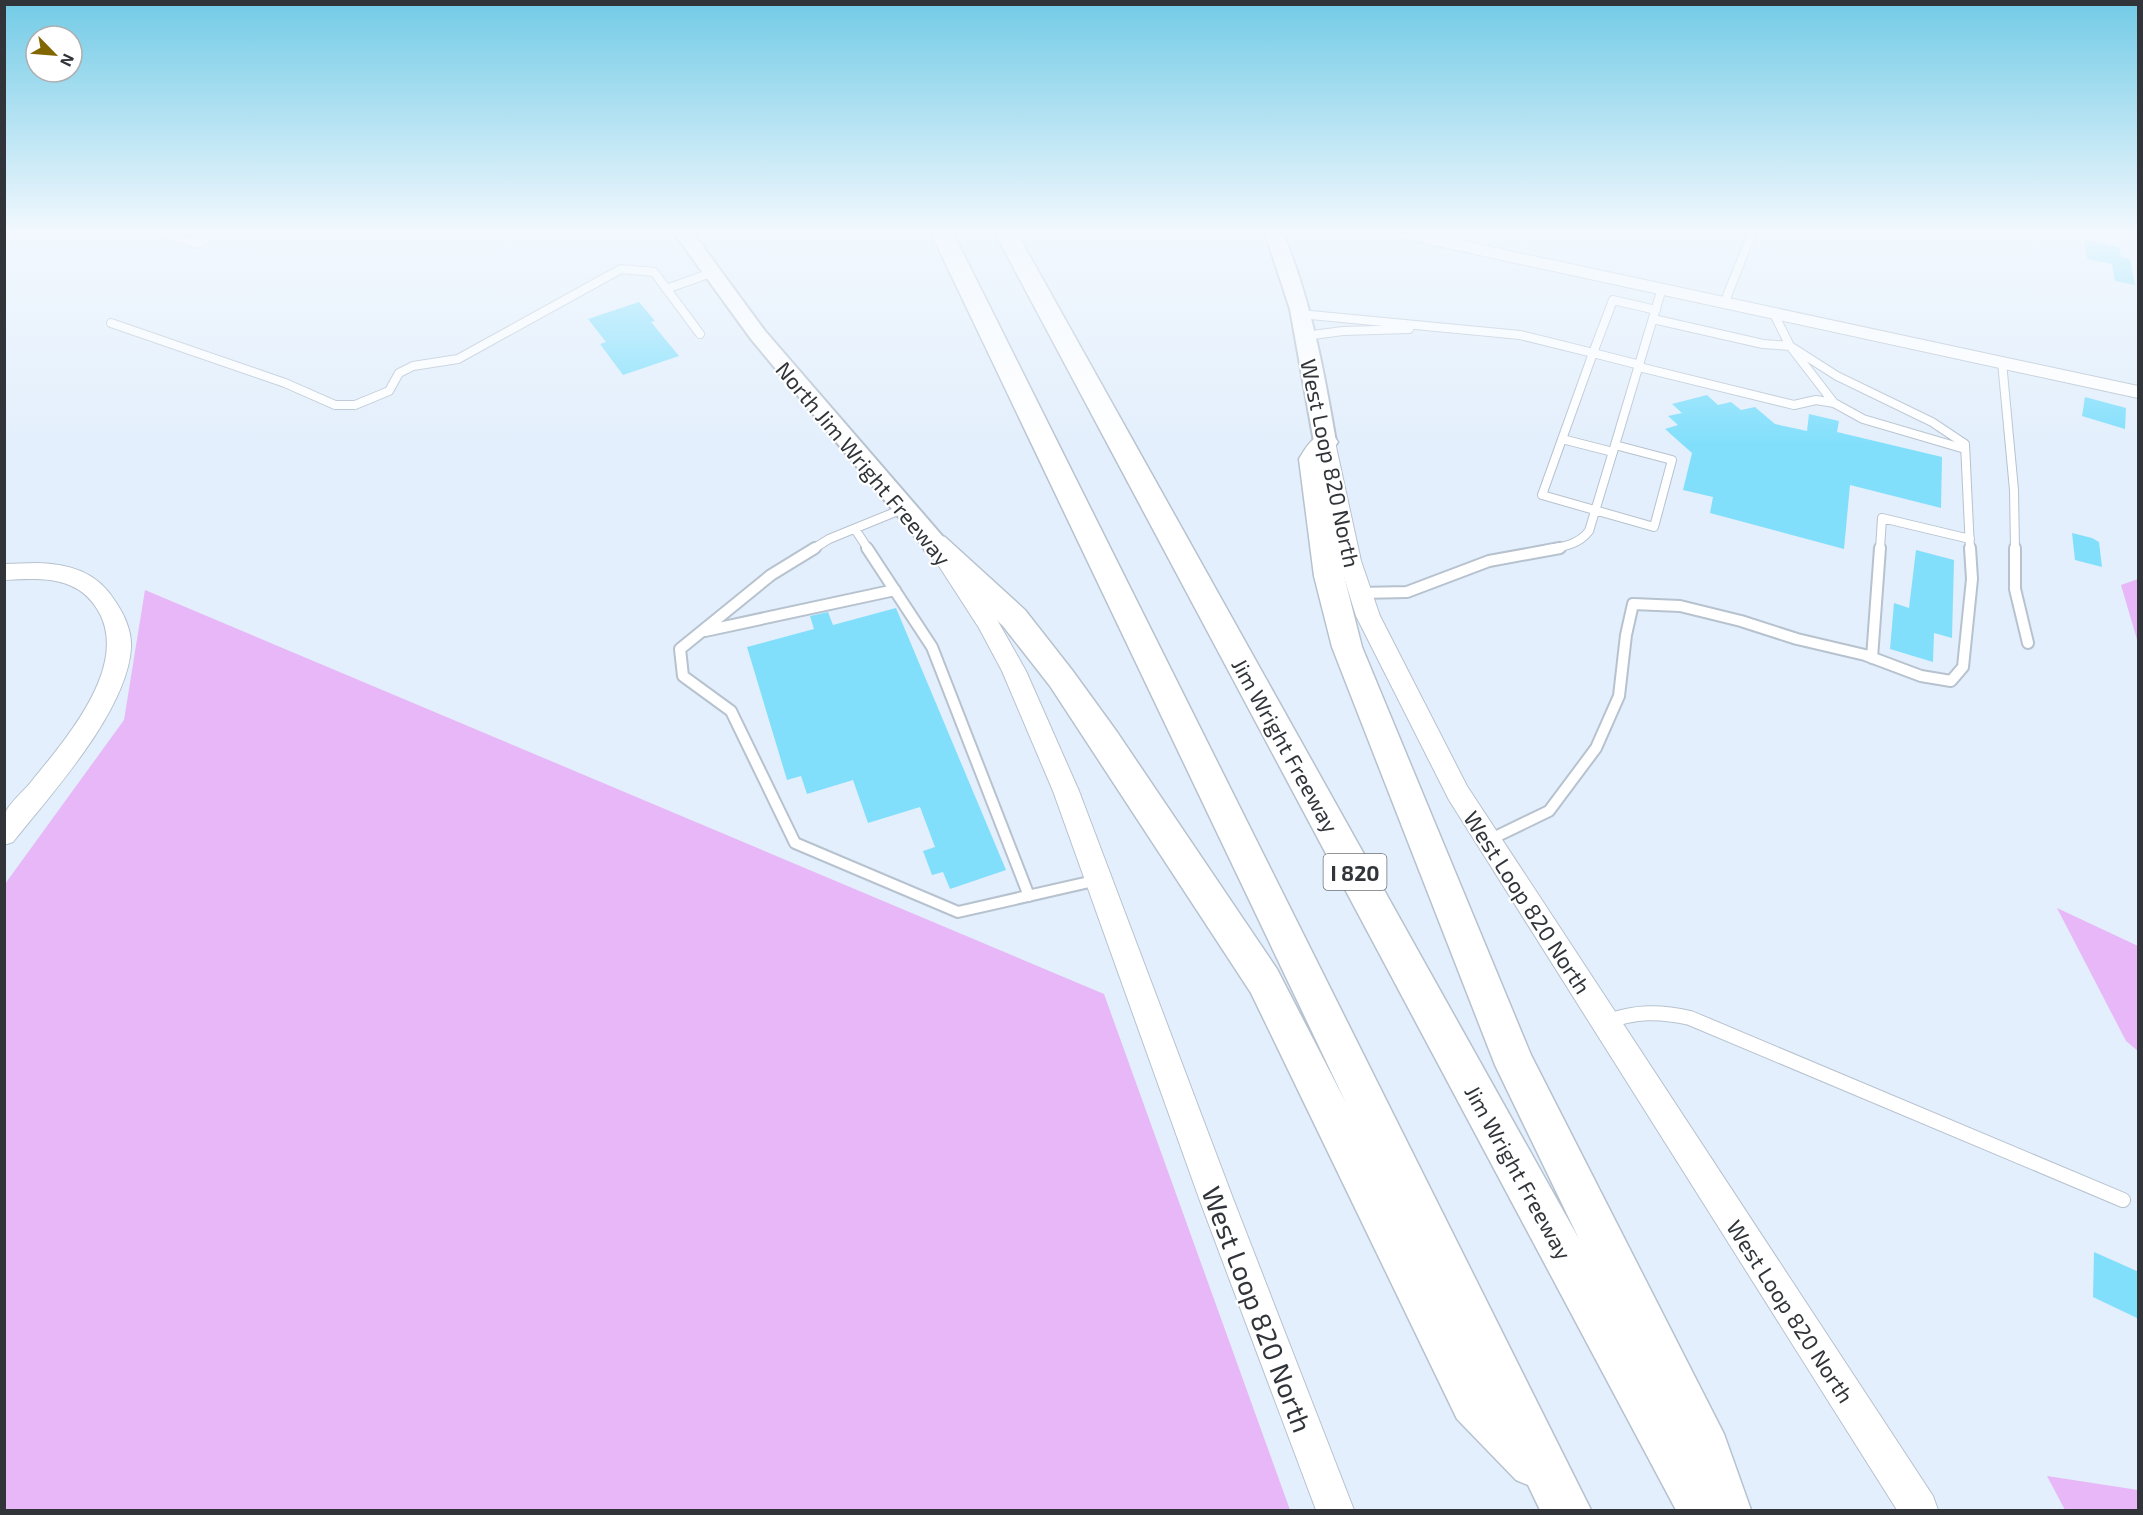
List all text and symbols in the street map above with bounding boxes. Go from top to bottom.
north arrow [24,24,84,84]
text: N [57,51,79,70]
street label: North Jim Wright Freeway [771,356,957,570]
street label: West Loop 820 North [1296,356,1366,570]
street label: Jim Wright Freeway [1227,653,1345,837]
street label: West Loop 820 North [1459,806,1597,998]
road number: I 820 [1324,854,1386,890]
street label: Jim Wright Freeway [1460,1080,1578,1264]
street label: West Loop 820 North [1195,1181,1320,1437]
street label: West Loop 820 North [1722,1215,1860,1407]

